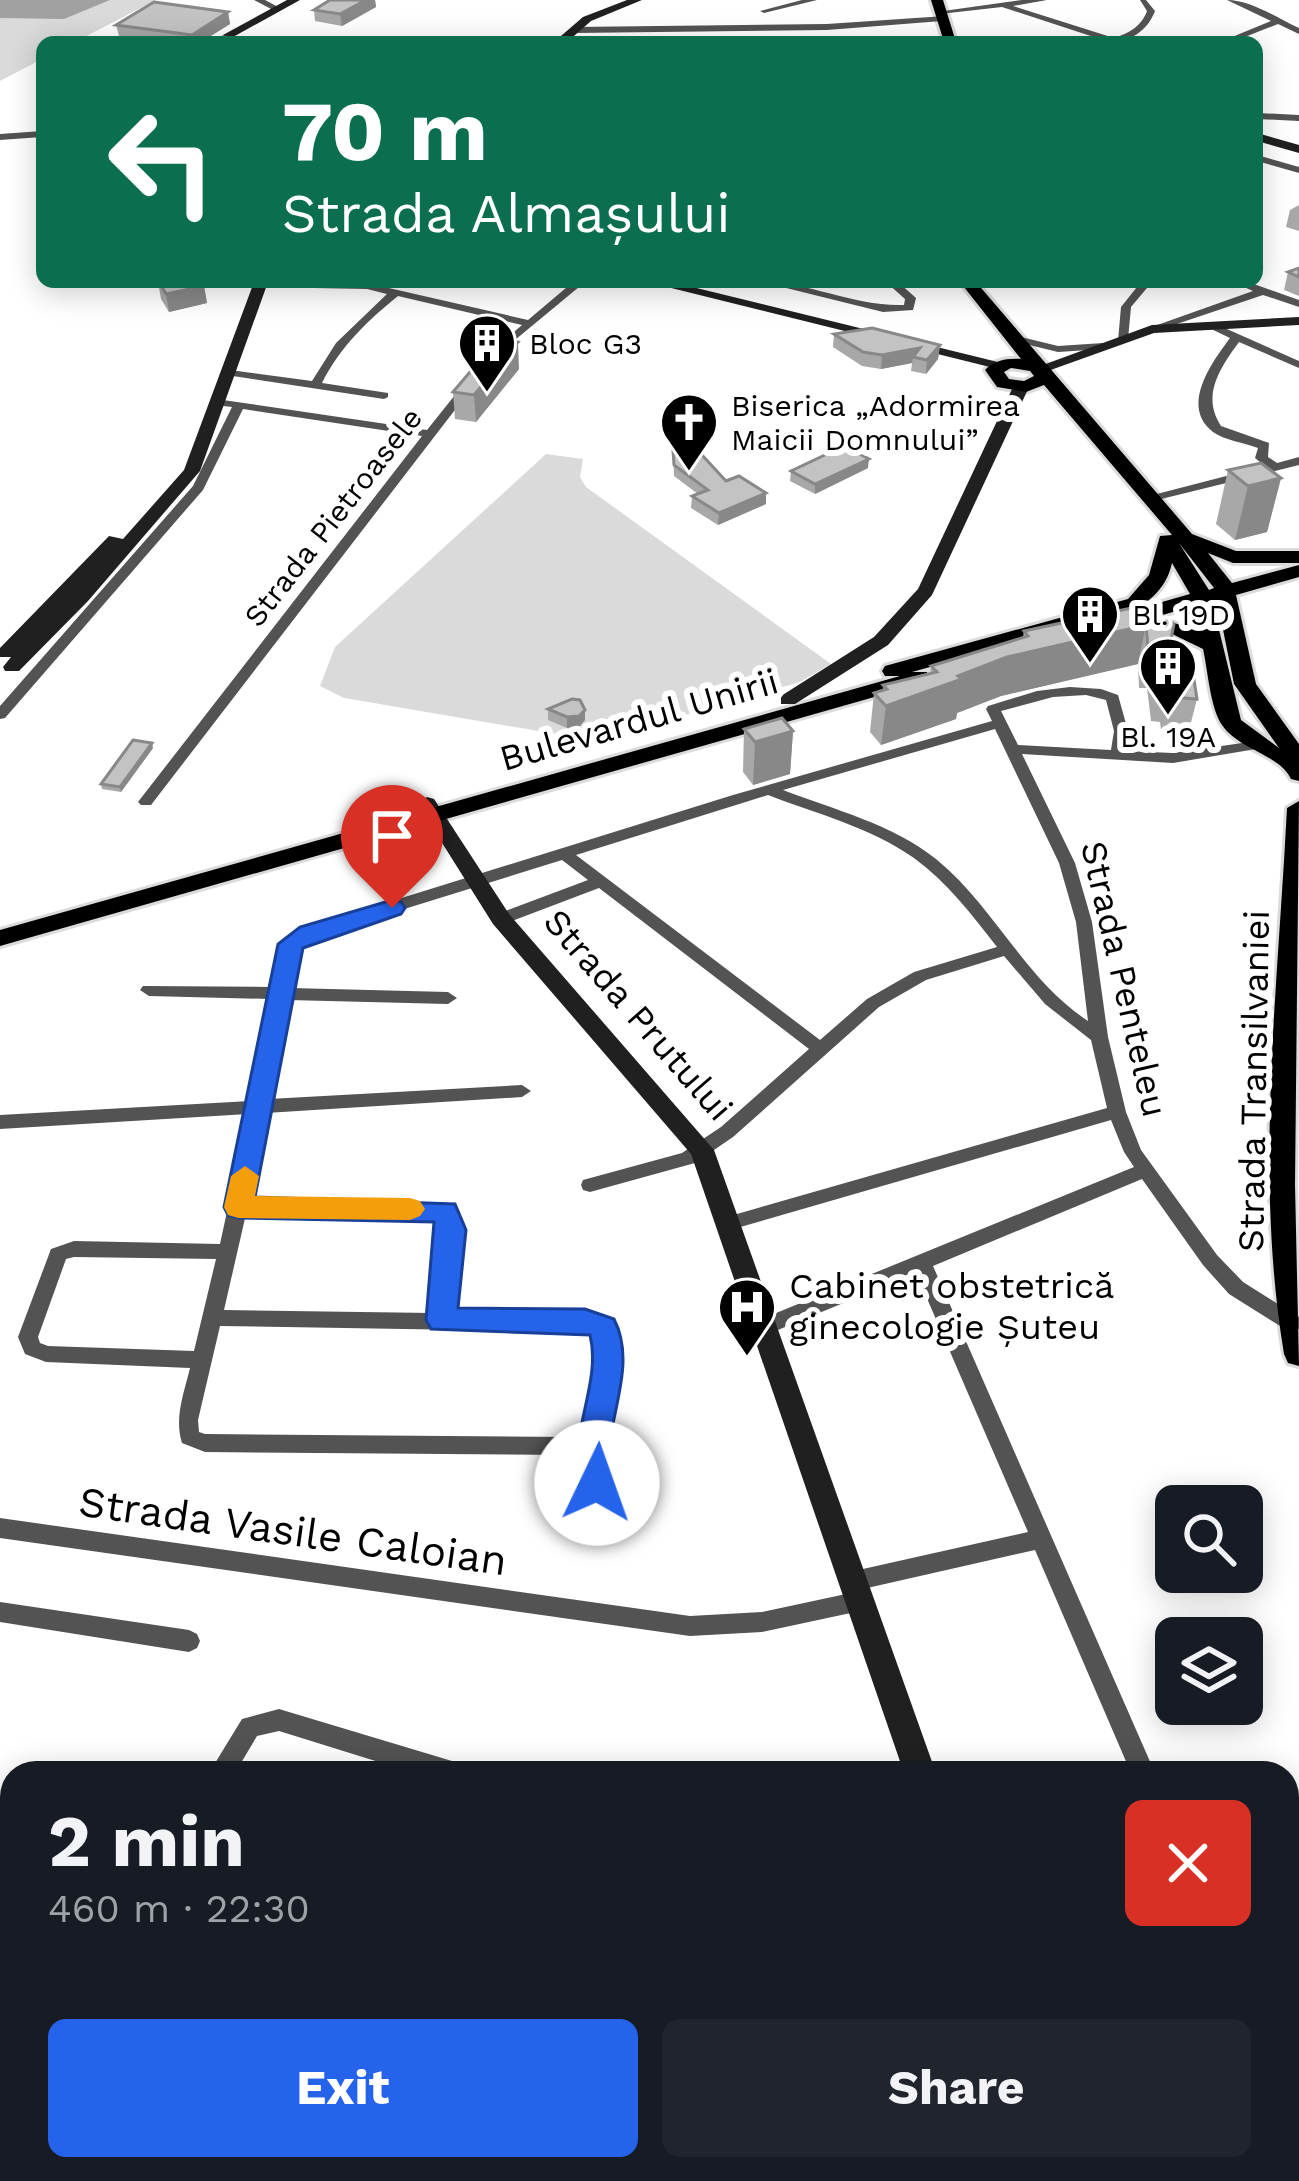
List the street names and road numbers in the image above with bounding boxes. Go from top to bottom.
street label: Strada Pietroasele [237,401,429,633]
street label: Bulevardul Unirii [495,660,783,780]
street label: Strada Penteleu [1072,837,1176,1121]
street label: Strada Prutului [535,901,741,1129]
street label: Strada Transilvaniei [1230,910,1278,1252]
street label: Strada Vasile Caloian [76,1477,510,1585]

